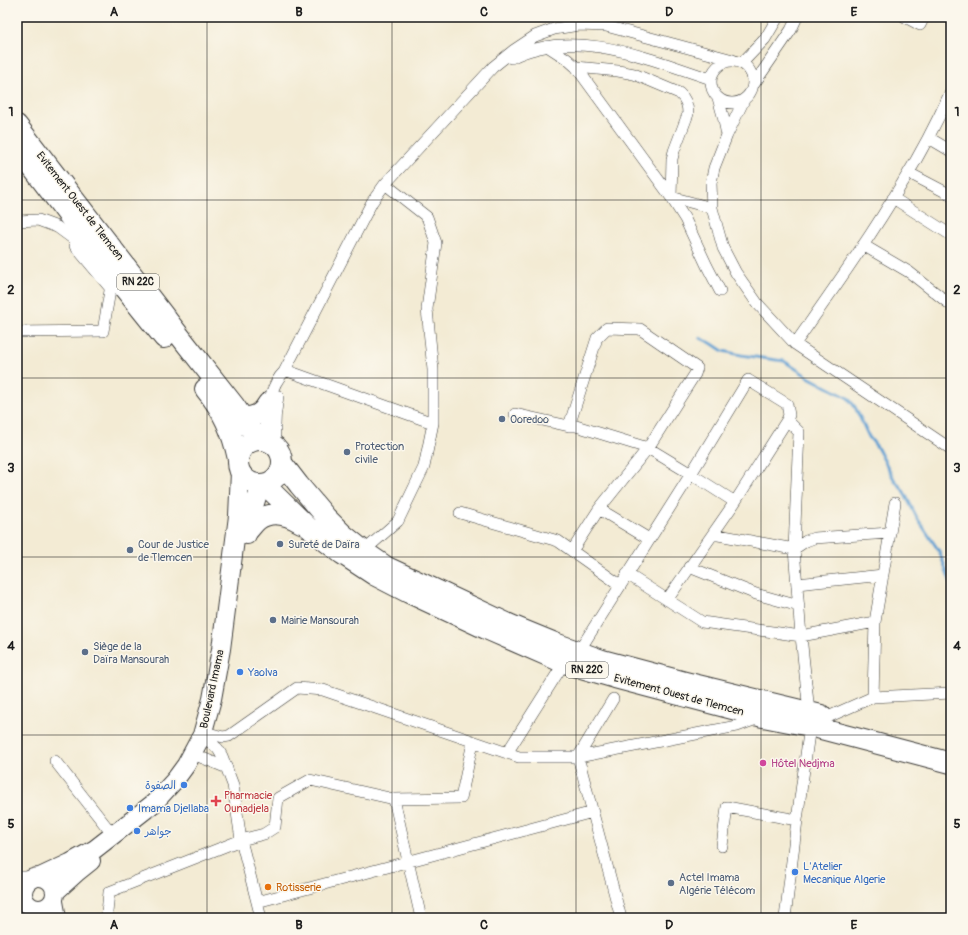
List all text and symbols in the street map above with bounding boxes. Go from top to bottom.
text: A [110,4,119,20]
text: B [295,4,303,20]
text: C [480,4,488,20]
text: D [665,4,673,20]
text: E [851,4,858,20]
text: 1 [8,104,14,120]
text: 1 [954,104,960,120]
street label: Evitement Ouest de Tlemcen [34,149,126,263]
road number: RN 22C [117,274,159,290]
text: 2 [7,282,15,298]
text: 2 [953,282,961,298]
place label: Ooredoo [510,413,549,426]
marker: Ooredoo [497,414,507,424]
place label: Protection civile [355,440,404,466]
marker: Protection civile [342,447,352,457]
text: 3 [7,460,15,476]
text: 3 [953,460,961,476]
place label: Cour de Justice de Tlemcen [138,538,210,564]
place label: Sureté de Daïra [288,538,360,551]
marker: Sureté de Daïra [275,539,285,549]
marker: Cour de Justice de Tlemcen [125,545,135,555]
place label: Mairie Mansourah [281,614,359,627]
marker: Mairie Mansourah [268,615,278,625]
text: 4 [7,638,15,654]
text: 4 [953,638,961,654]
place label: Siège de la Daïra Mansourah [93,640,169,666]
marker: Siège de la Daïra Mansourah [80,647,90,657]
street label: Boulevard Imama [197,648,227,730]
road number: RN 22C [566,662,608,678]
place label: Yaolva [247,666,278,679]
marker: Yaolva [235,667,245,677]
street label: Evitement Ouest de Tlemcen [613,671,745,719]
place label: Hôtel Nedjma [771,757,835,770]
marker: Hôtel Nedjma [758,758,768,768]
place label: الصفوة [145,779,176,793]
marker: الصفوة [179,780,189,790]
place label: Pharmacie Ounadjela [224,789,273,815]
marker: Pharmacie Ounadjela [211,796,221,806]
place label: Imama Djellaba [138,802,209,815]
marker: Imama Djellaba [125,803,135,813]
text: 5 [7,816,15,832]
text: 5 [953,816,961,832]
place label: جواهر [144,825,172,839]
marker: جواهر [132,826,142,836]
place label: L'Atelier Mecanique Algerie [803,860,886,886]
marker: L'Atelier Mecanique Algerie [790,867,800,877]
place label: Actel Imama Algérie Télécom [679,871,755,897]
marker: Actel Imama Algérie Télécom [666,878,676,888]
place label: Rotisserie [276,881,322,894]
marker: Rotisserie [263,882,273,892]
text: A [110,917,119,933]
text: B [295,917,303,933]
text: C [480,917,488,933]
text: D [665,917,673,933]
text: E [851,917,858,933]

